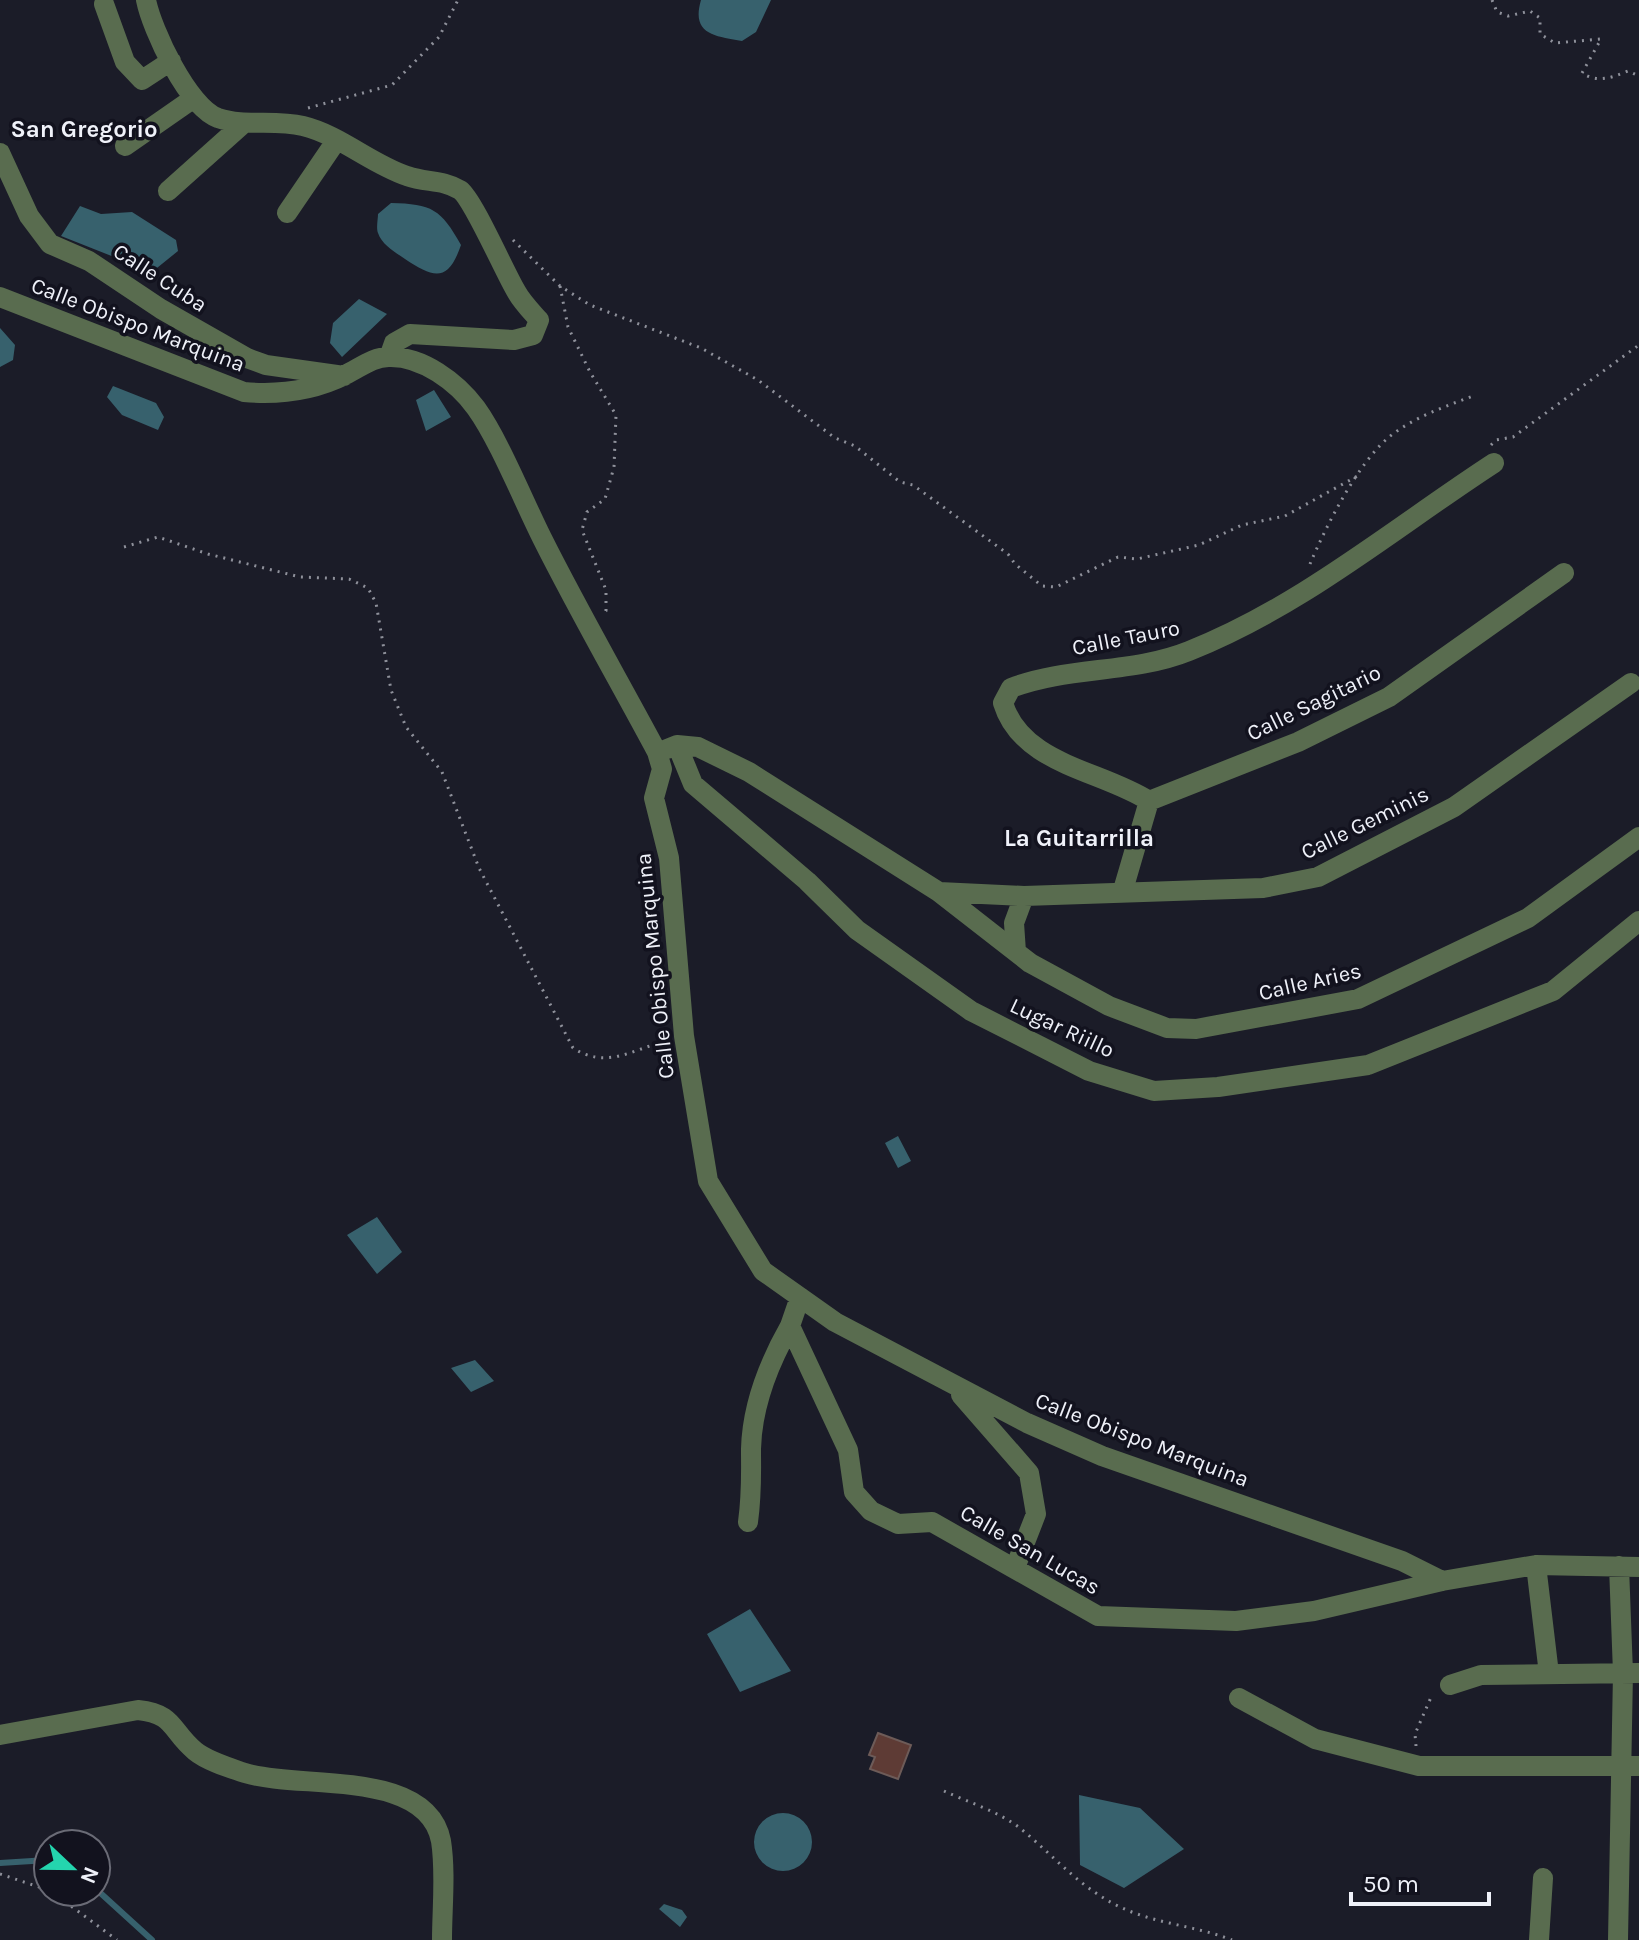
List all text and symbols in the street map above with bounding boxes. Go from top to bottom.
district label: San Gregorio [10,115,158,143]
street label: Calle Cuba [108,238,212,318]
street label: Calle Obispo Marquina [28,272,248,378]
street label: Calle Tauro [1070,615,1182,661]
street label: Calle Sagitario [1243,659,1385,747]
street label: Calle Geminis [1297,781,1433,865]
district label: La Guitarrilla [1004,824,1154,852]
street label: Calle Obispo Marquina [630,852,680,1080]
street label: Calle Aries [1256,958,1364,1006]
street label: Lugar Riillo [1006,992,1118,1064]
street label: Calle Obispo Marquina [1032,1387,1252,1493]
street label: Calle San Lucas [956,1499,1104,1601]
north arrow [32,1828,112,1908]
scale bar [1351,1856,1489,1906]
text: N [75,1863,105,1887]
text: 50 m [1363,1870,1419,1898]

